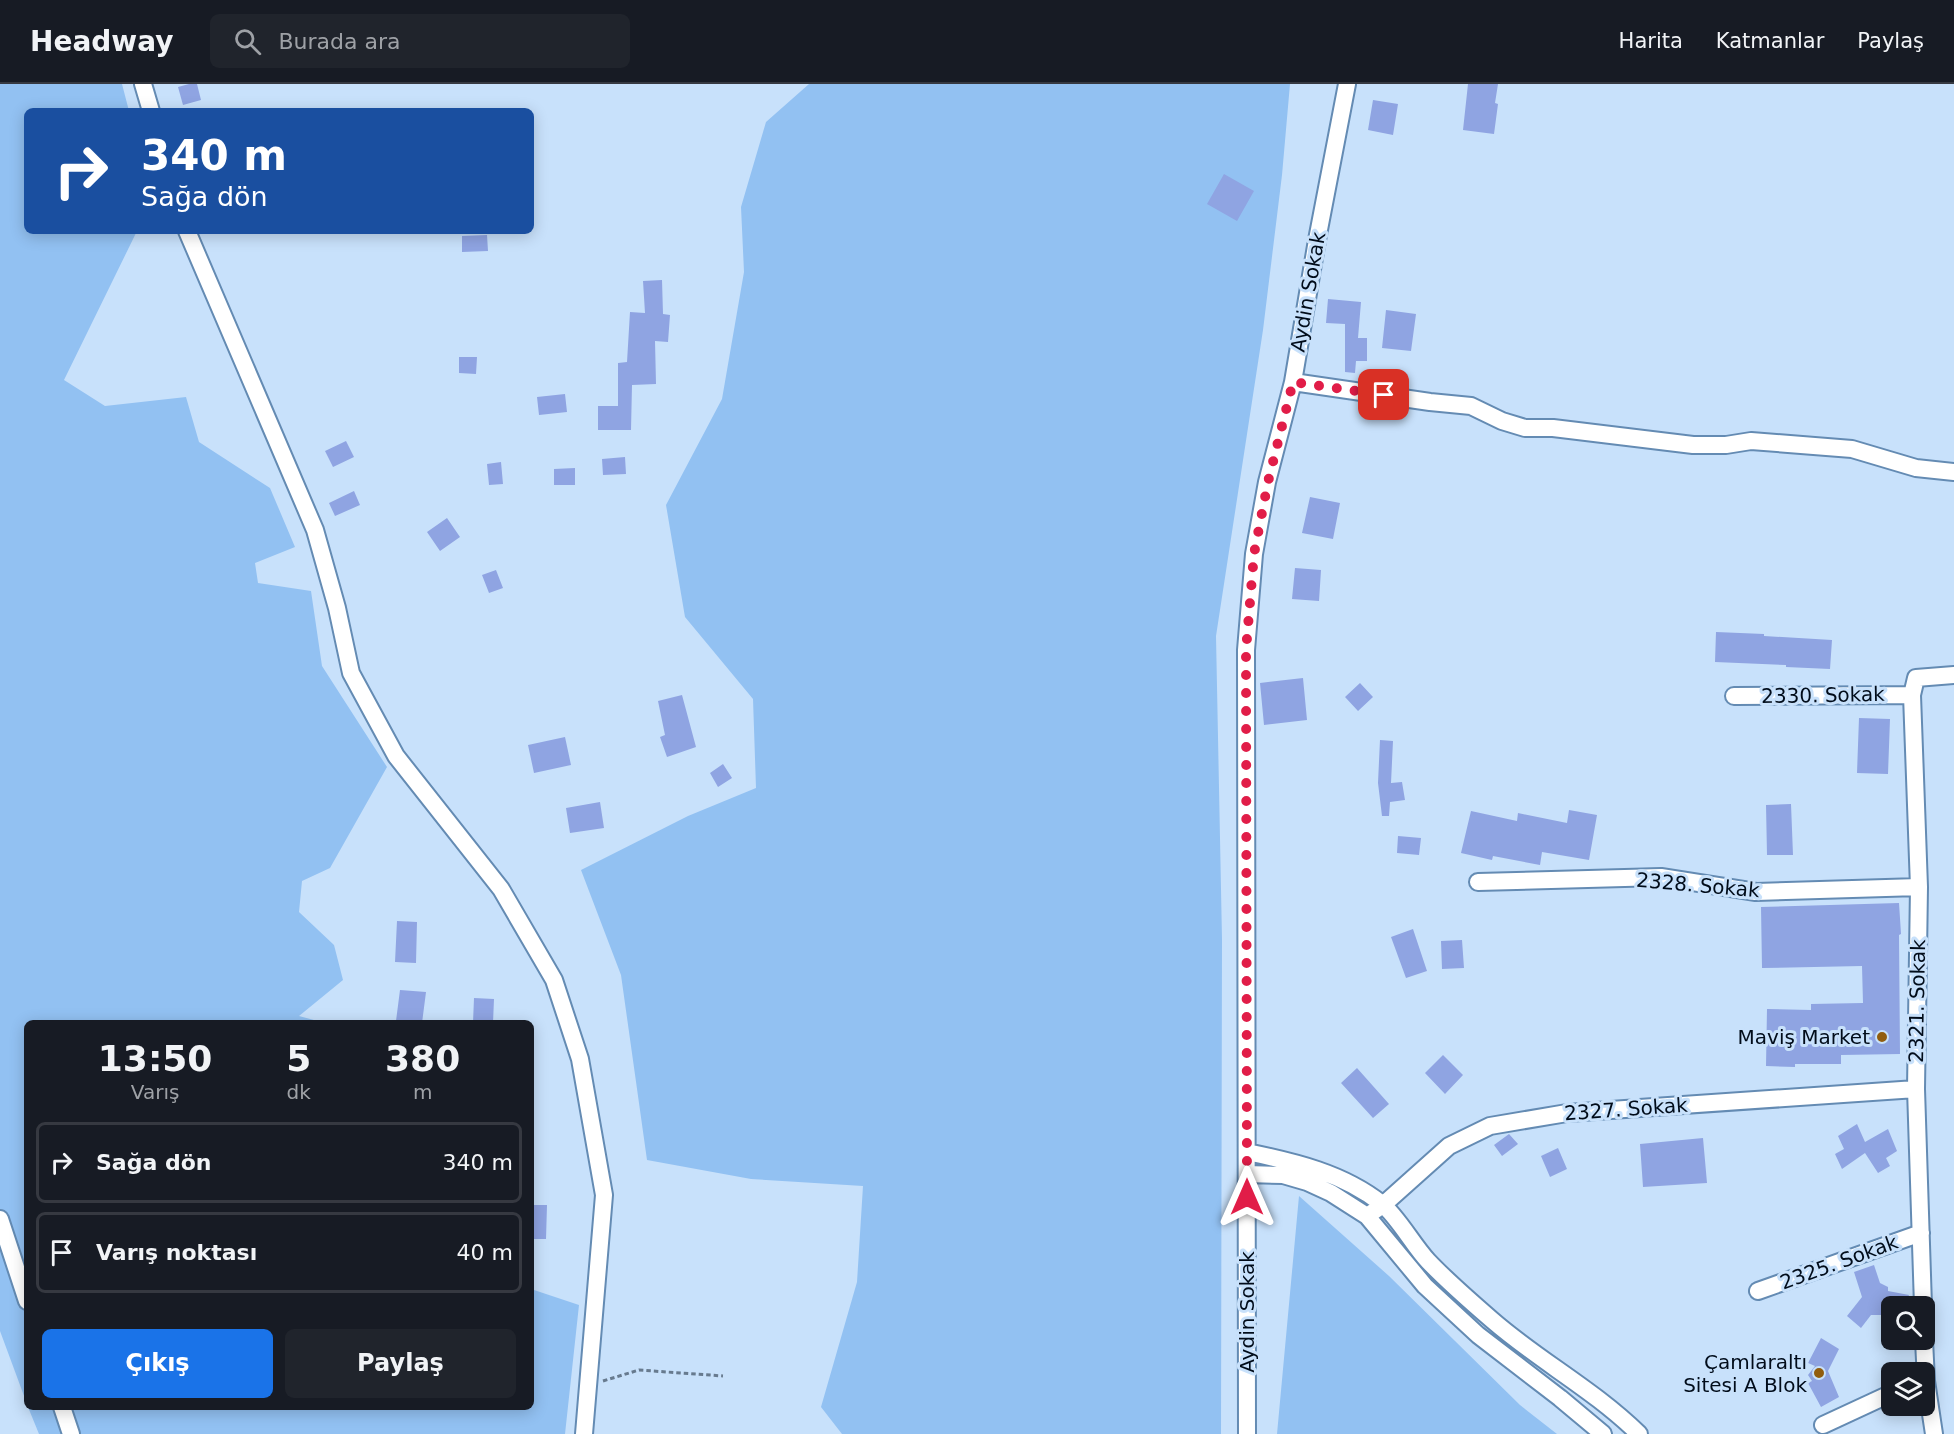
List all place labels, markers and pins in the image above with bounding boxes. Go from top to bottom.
pin [1358,369,1409,420]
place label: Maviş Market [1738,1025,1870,1049]
marker: Maviş Market [1875,1030,1889,1044]
place label: Çamlaraltı Sitesi A Blok [1683,1350,1807,1397]
marker: Çamlaraltı Sitesi A Blok [1812,1366,1826,1380]

